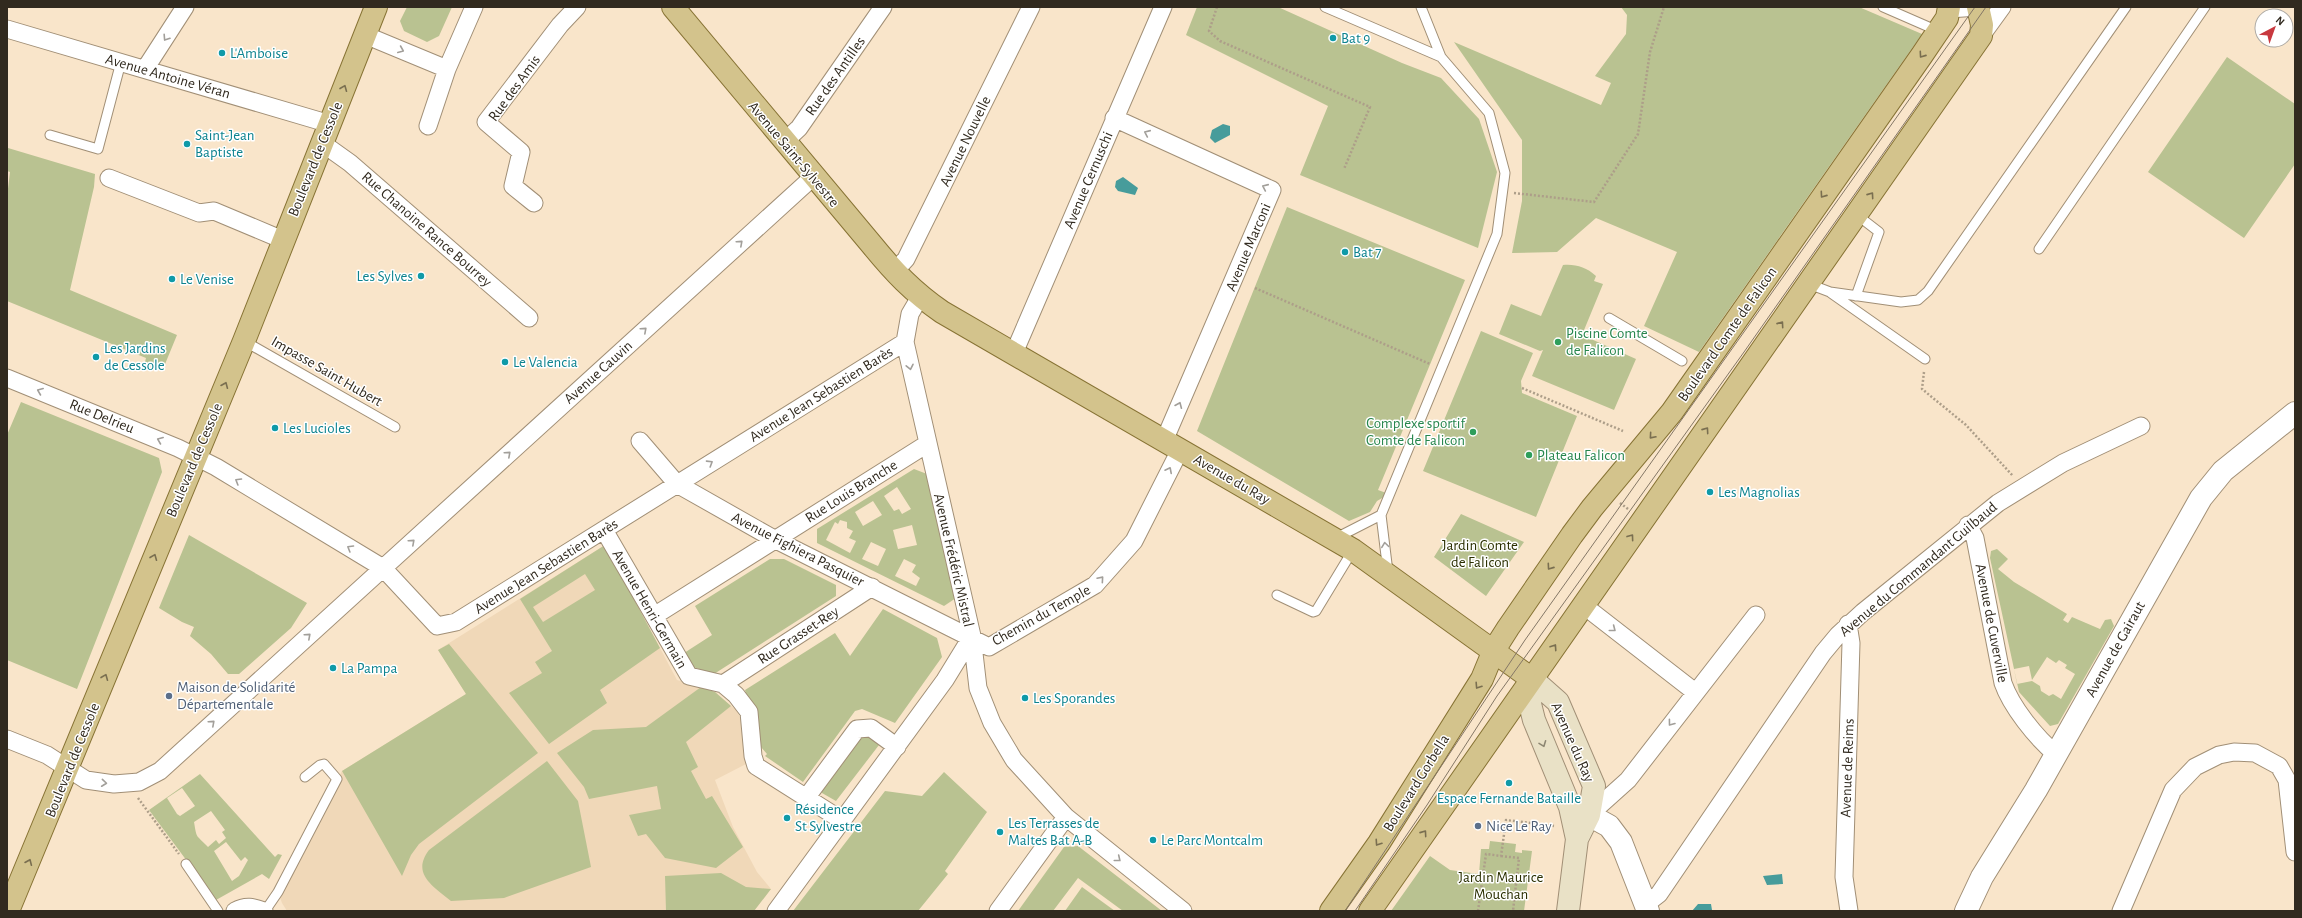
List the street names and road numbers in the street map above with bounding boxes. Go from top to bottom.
street label: Rue des Antilles [803,34,868,118]
street label: Avenue Antoine Véran [104,51,232,101]
street label: Rue des Amis [486,53,543,124]
street label: Avenue Nouvelle [937,94,994,189]
street label: Avenue Saint-Sylvestre [745,99,842,210]
street label: Boulevard de Cessole [286,100,345,219]
street label: Avenue Cernuschi [1061,130,1116,231]
street label: Rue Chanoine Rance Bourrey [359,169,495,290]
street label: Avenue Marconi [1223,201,1274,293]
street label: Boulevard Comte de Falicon [1675,264,1780,404]
street label: Impasse Saint Hubert [269,334,385,409]
street label: Avenue Cauvin [561,338,635,407]
street label: Avenue Jean Sebastien Barès [747,344,896,445]
street label: Rue Delrieu [67,397,137,436]
street label: Boulevard de Cessole [164,401,225,519]
street label: Avenue du Ray [1191,452,1273,508]
street label: Rue Louis Branche [803,457,900,526]
street label: Avenue Frédéric Mistral [931,492,976,628]
street label: Avenue du Commandant Guilbaud [1837,499,2000,640]
street label: Avenue Fighiera Pasquier [729,509,867,589]
street label: Avenue Jean Sebastien Barès [472,516,621,617]
street label: Avenue Henri-Germain [609,547,690,671]
street label: Avenue de Cuverville [1973,562,2010,684]
street label: Chemin du Temple [990,582,1093,649]
street label: Avenue de Gairaut [2083,599,2148,700]
street label: Rue Grasset-Rey [755,603,842,667]
street label: Avenue du Ray [1548,700,1597,785]
street label: Boulevard de Cessole [43,701,102,820]
street label: Avenue de Reims [1838,718,1857,818]
street label: Boulevard Gorbella [1381,732,1452,834]

